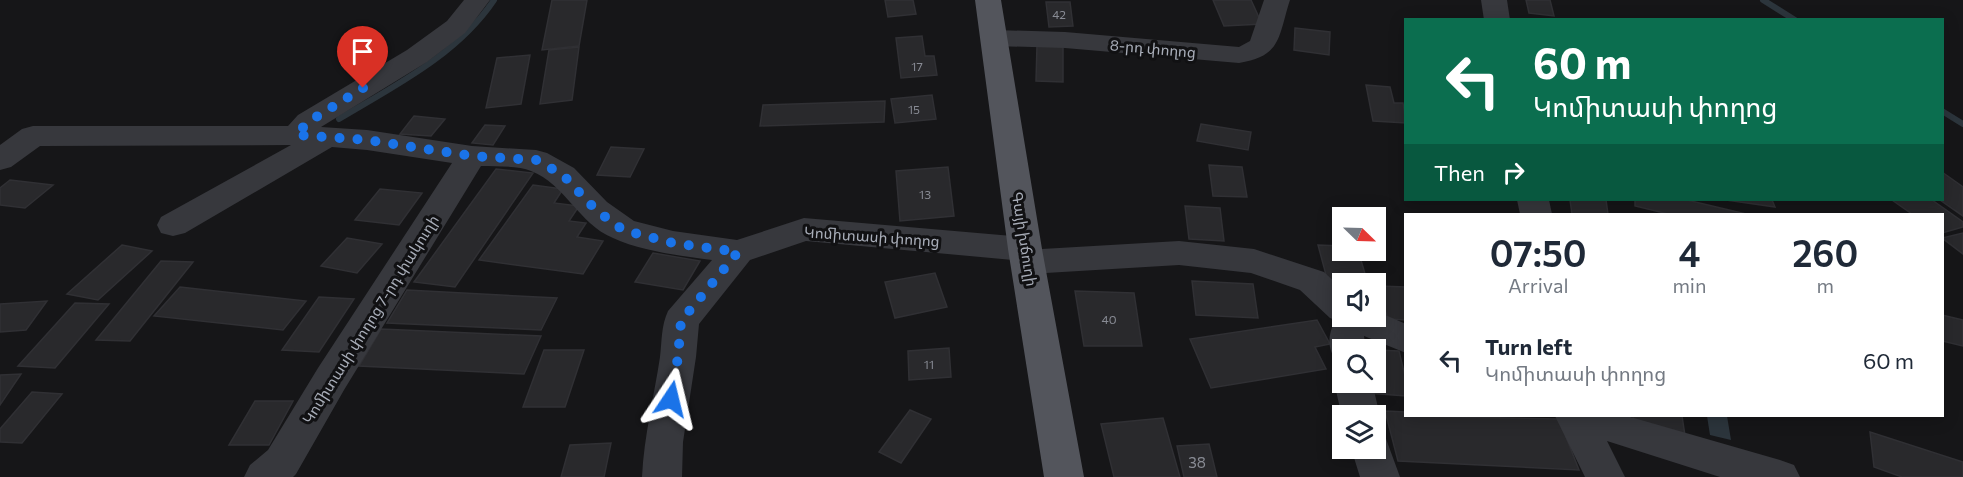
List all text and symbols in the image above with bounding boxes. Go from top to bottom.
house number: 42 [1052,7,1066,21]
pin [337,26,388,88]
icon: arrive [346,35,379,68]
street label: 8-րդ փողոց [1109,35,1197,62]
text: 60 m [1533,36,1632,88]
icon: left [1434,42,1512,120]
house number: 17 [911,59,923,73]
text: Կոմիտասի փողոց [1533,90,1778,123]
house number: 15 [908,102,920,116]
icon: right [1497,156,1530,189]
text: Then [1434,159,1485,186]
house number: 13 [919,187,931,201]
street label: Գայի խճուղի [1008,191,1041,288]
north arrow [1332,207,1386,261]
map controls [1332,207,1386,459]
street label: Կոմիտասի փողոց 7-րդ փակուղի [298,211,443,427]
street label: Կոմիտասի փողոց [804,222,940,251]
text: 07:50 [1490,230,1587,274]
text: 4 [1678,230,1700,274]
text: 260 [1792,230,1858,274]
button: sound [1332,273,1386,327]
text: Arrival [1508,273,1568,297]
text: min [1672,273,1706,297]
text: m [1817,273,1834,297]
house number: 40 [1101,312,1117,326]
text: Turn left [1485,333,1572,360]
button: search [1332,339,1386,393]
icon: left [1434,344,1467,377]
text: 60 m [1863,347,1914,374]
house number: 11 [924,357,934,371]
text: Կոմիտասի փողոց [1485,361,1666,385]
position arrow [639,367,703,431]
button: layers [1332,405,1386,459]
house number: 38 [1188,453,1206,471]

